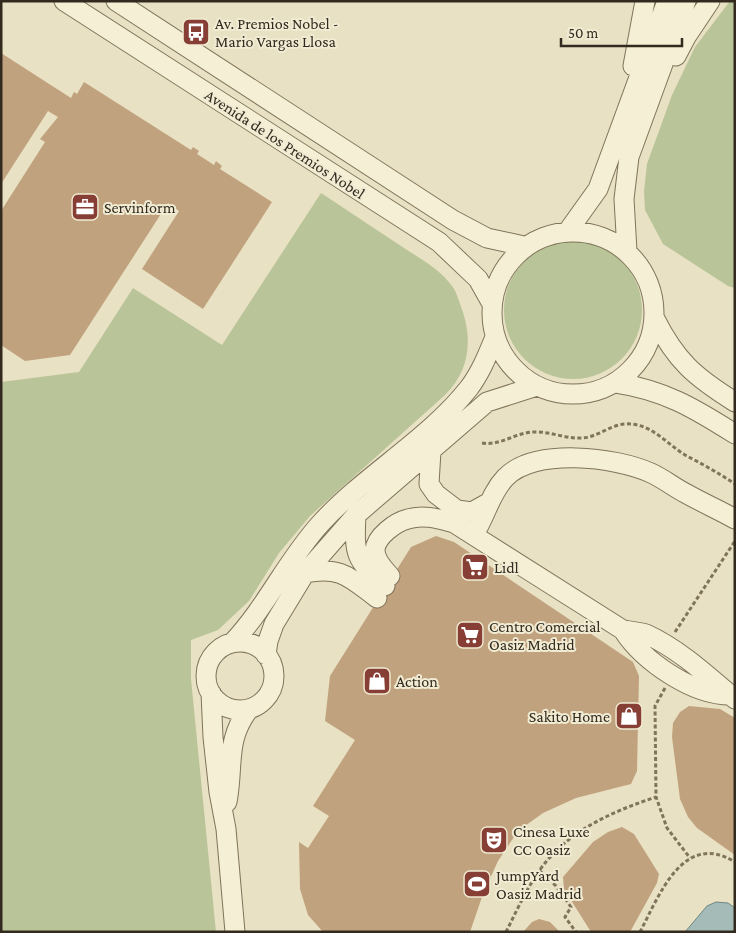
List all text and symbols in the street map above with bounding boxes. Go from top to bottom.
place label: Av. Premios Nobel - Mario Vargas Llosa [215,15,339,51]
scale bar [561,15,682,47]
bus stop icon: Av. Premios Nobel - Mario Vargas Llosa [181,17,211,47]
text: 50 m [568,25,598,41]
street label: Avenida de los Premios Nobel [202,86,368,202]
office icon: Servinform [70,192,100,222]
place label: Servinform [104,199,176,216]
supermarket icon: Lidl [460,552,490,582]
place label: Lidl [494,559,519,576]
place label: Centro Comercial Oasiz Madrid [489,618,601,653]
supermarket icon: Centro Comercial Oasiz Madrid [455,620,485,650]
shop icon: Action [362,666,392,696]
place label: Action [396,673,438,690]
shop icon: Sakito Home [614,701,644,731]
place label: Sakito Home [529,708,610,725]
place label: Cinesa Luxe CC Oasiz [513,823,590,858]
theatre icon: Cinesa Luxe CC Oasiz [479,825,509,855]
place label: JumpYard Oasiz Madrid [494,867,582,902]
sports icon: JumpYard Oasiz Madrid [462,869,492,899]

